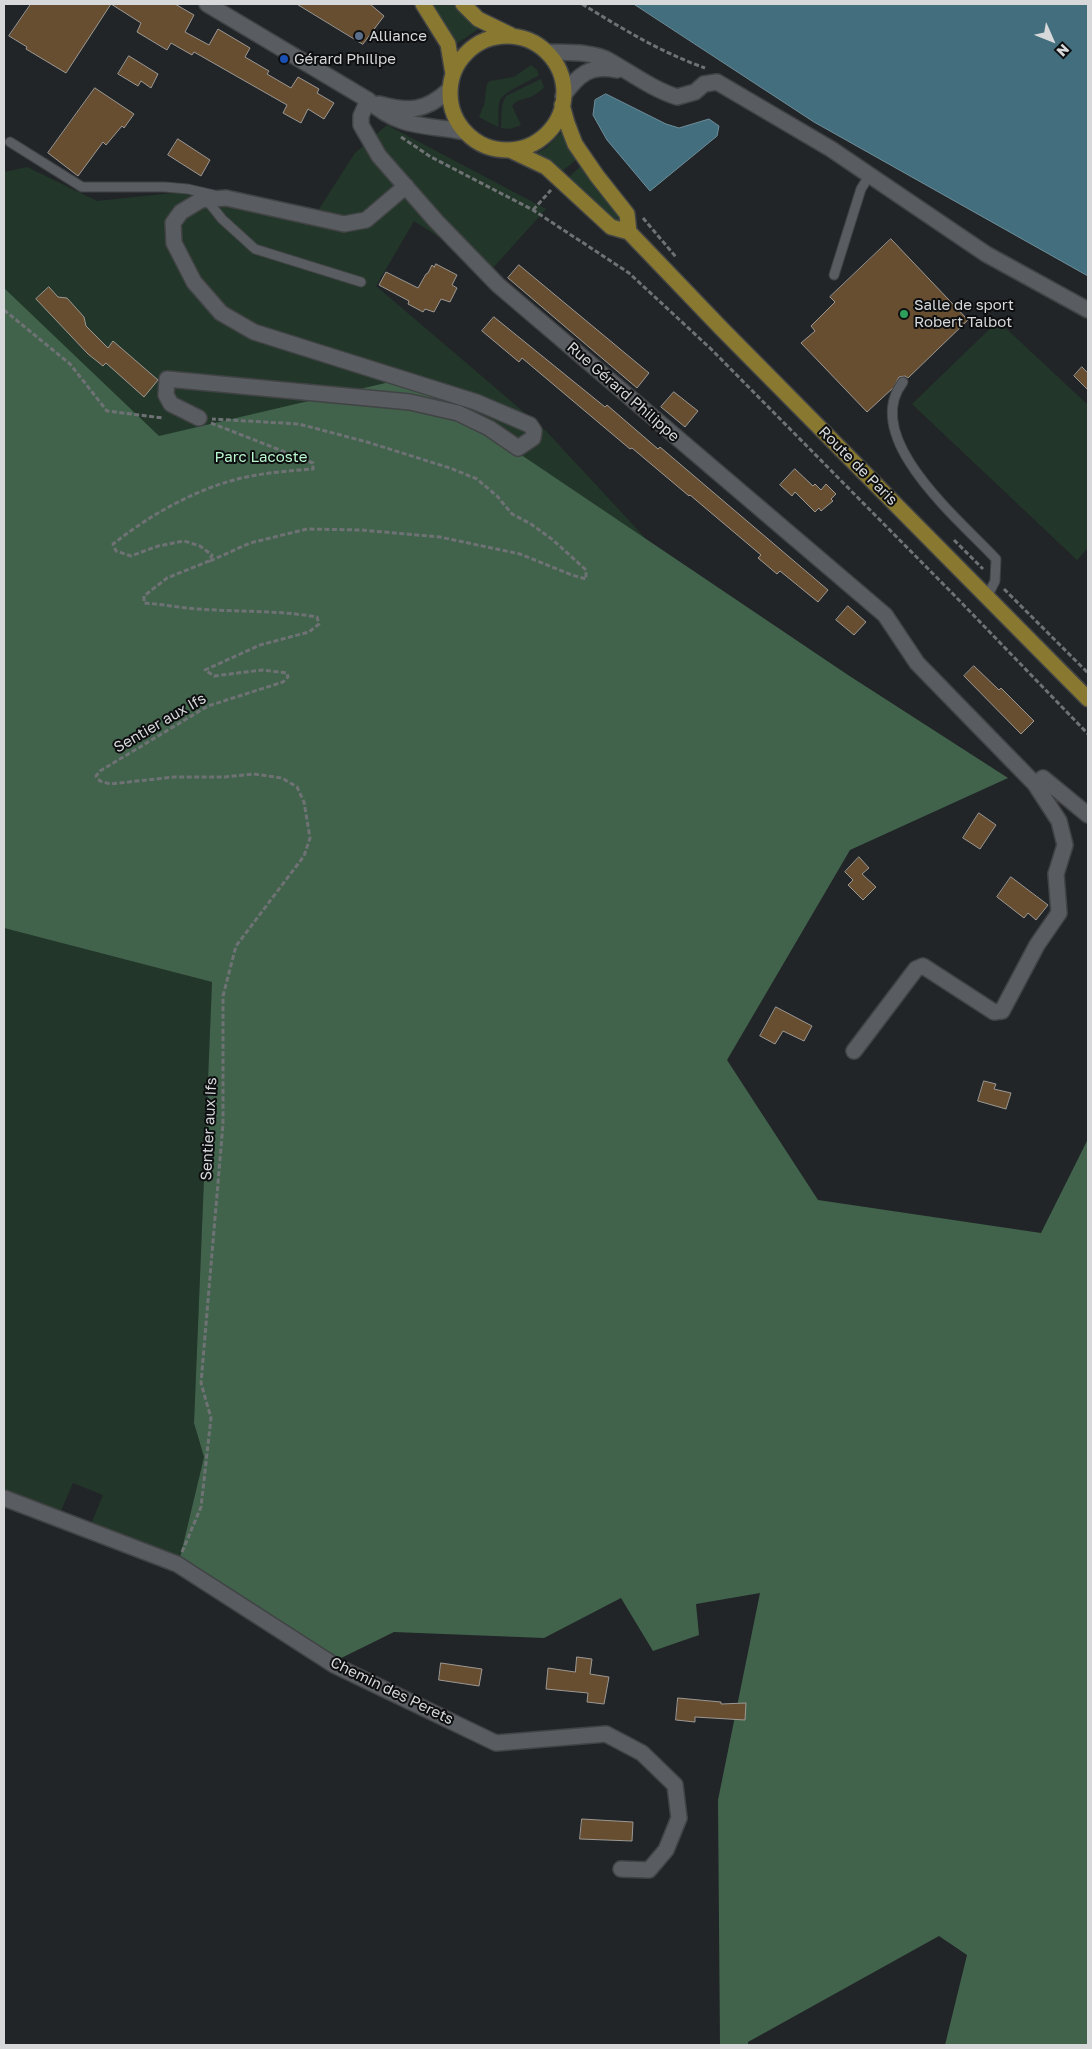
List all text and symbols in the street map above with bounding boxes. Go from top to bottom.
north arrow [1027,15,1077,65]
place label: Alliance [369,27,427,45]
marker: Alliance [353,30,365,42]
text: N [1053,41,1073,60]
place label: Gérard Philipe [294,50,396,68]
marker: Gérard Philipe [278,53,290,65]
place label: Salle de sport Robert Talbot [914,296,1014,331]
marker: Salle de sport Robert Talbot [898,308,910,320]
street label: Rue Gérard Philippe [563,338,683,446]
street label: Route de Paris [815,423,901,509]
park label: Parc Lacoste [215,448,307,466]
street label: Sentier aux Ifs [111,689,209,757]
street label: Sentier aux Ifs [197,1077,221,1181]
street label: Chemin des Perets [328,1653,456,1729]

